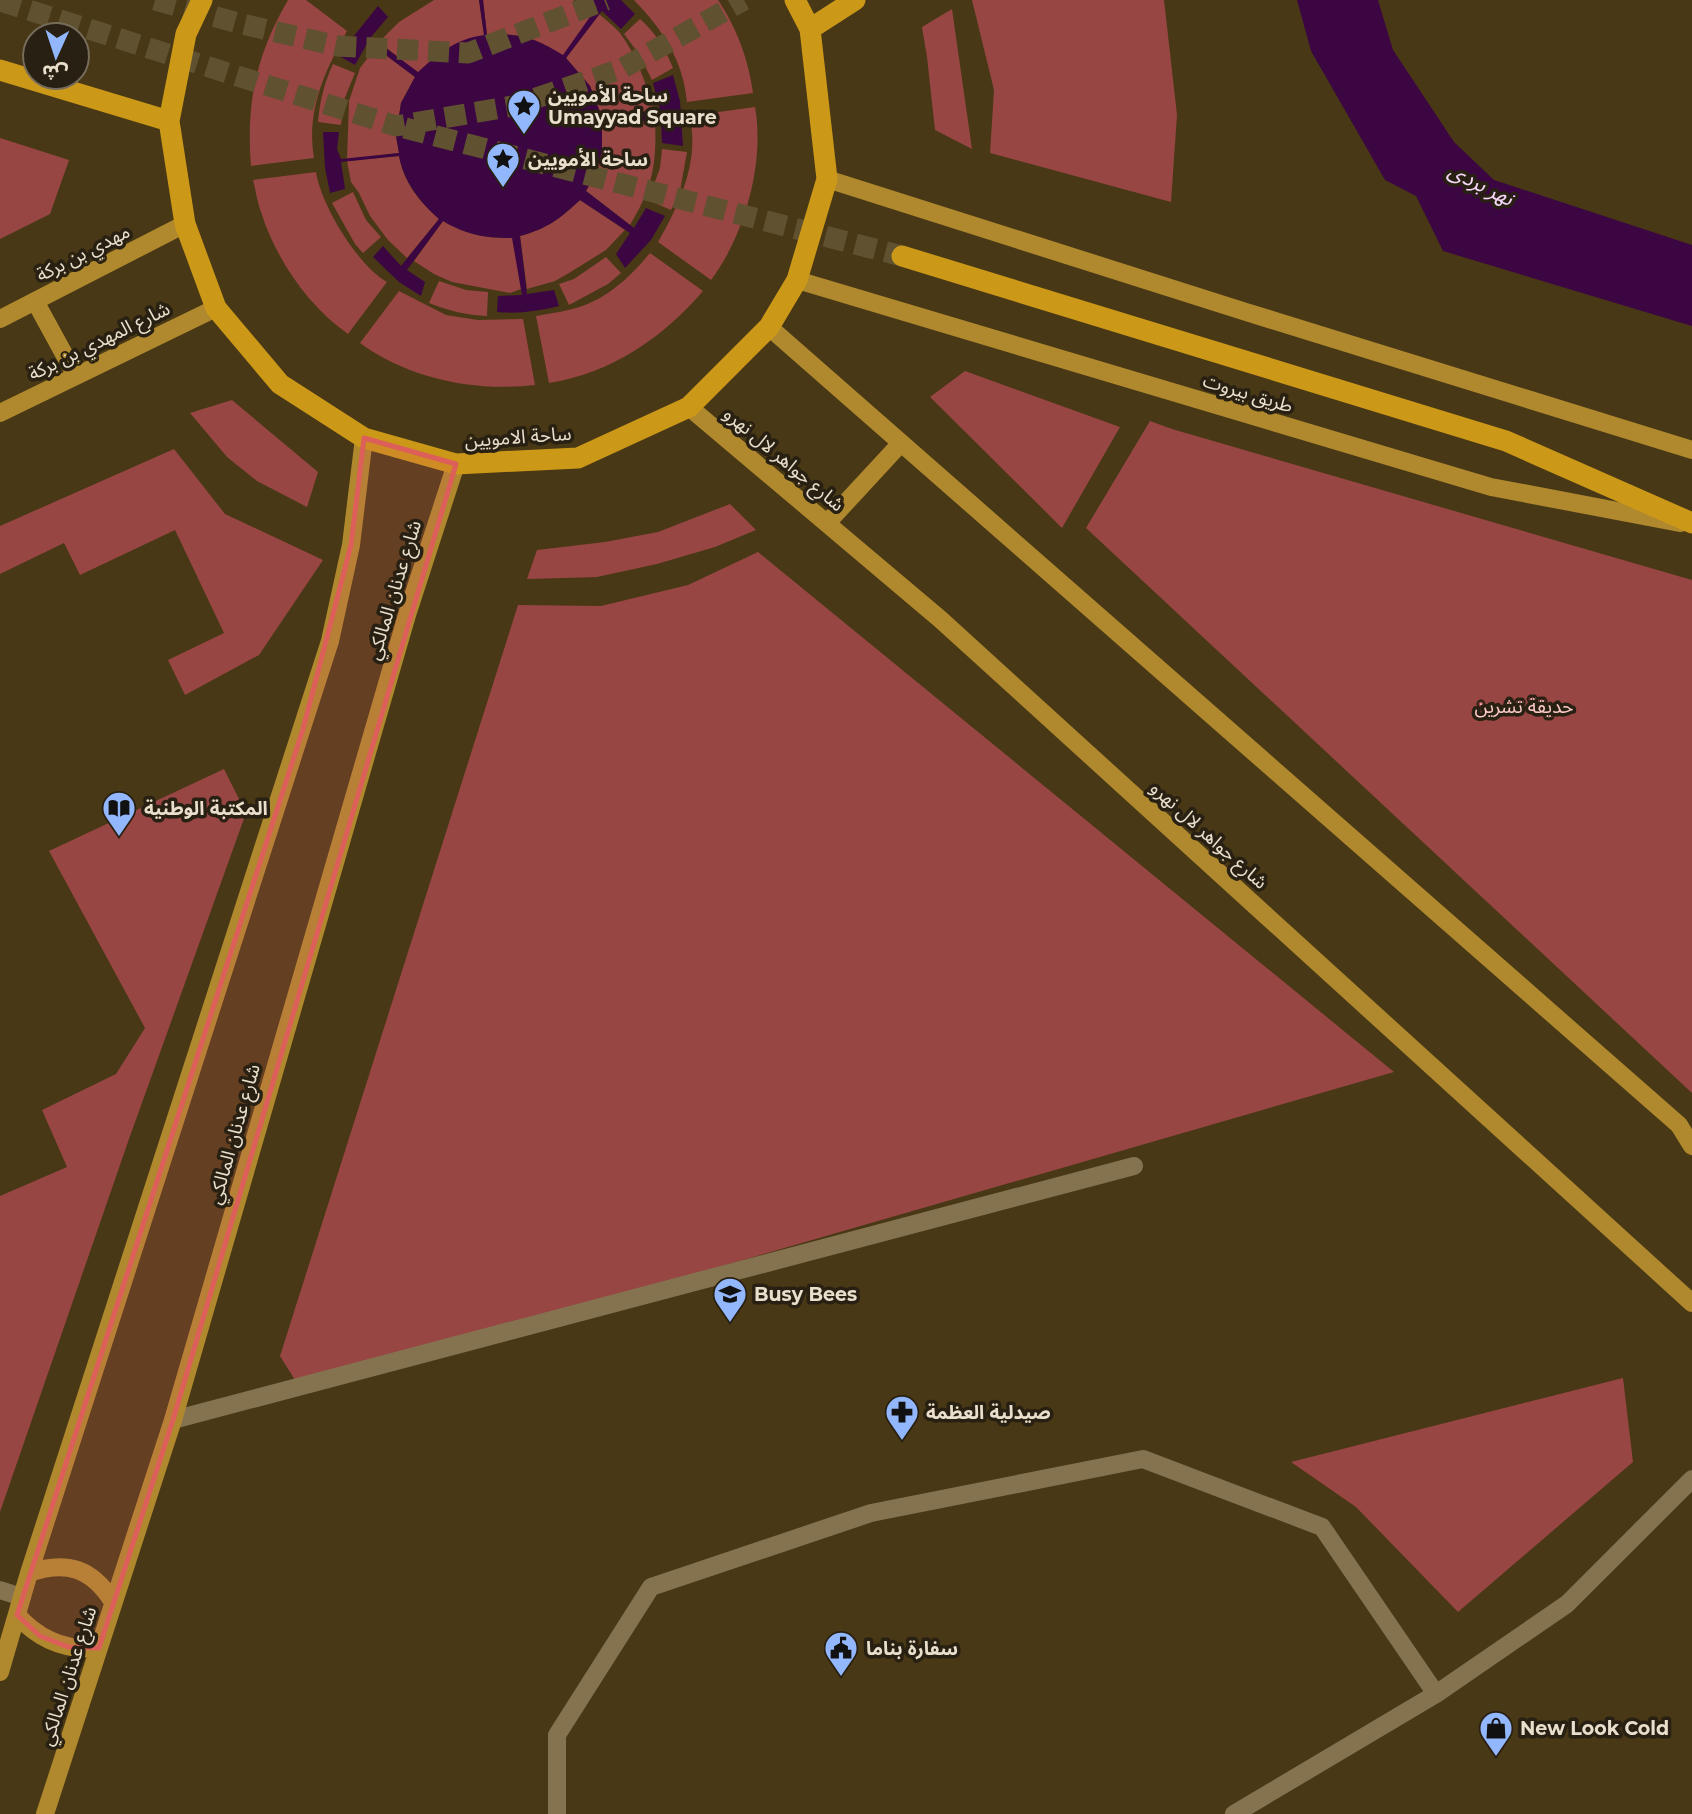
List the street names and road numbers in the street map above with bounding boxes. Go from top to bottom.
street label: مهدي بن بركة [32,220,135,289]
street label: شارع المهدي بن بركة [25,297,175,388]
street label: طريق بيروت [1200,368,1296,418]
street label: شارع جواهر لال نهرو [718,402,849,518]
street label: ساحة الامويين [464,422,572,452]
street label: شارع عدنان المالكي [362,517,429,664]
street label: شارع جواهر لال نهرو [1144,776,1272,895]
street label: شارع عدنان المالكي [203,1061,268,1208]
street label: شارع عدنان المالكي [35,1604,105,1749]

